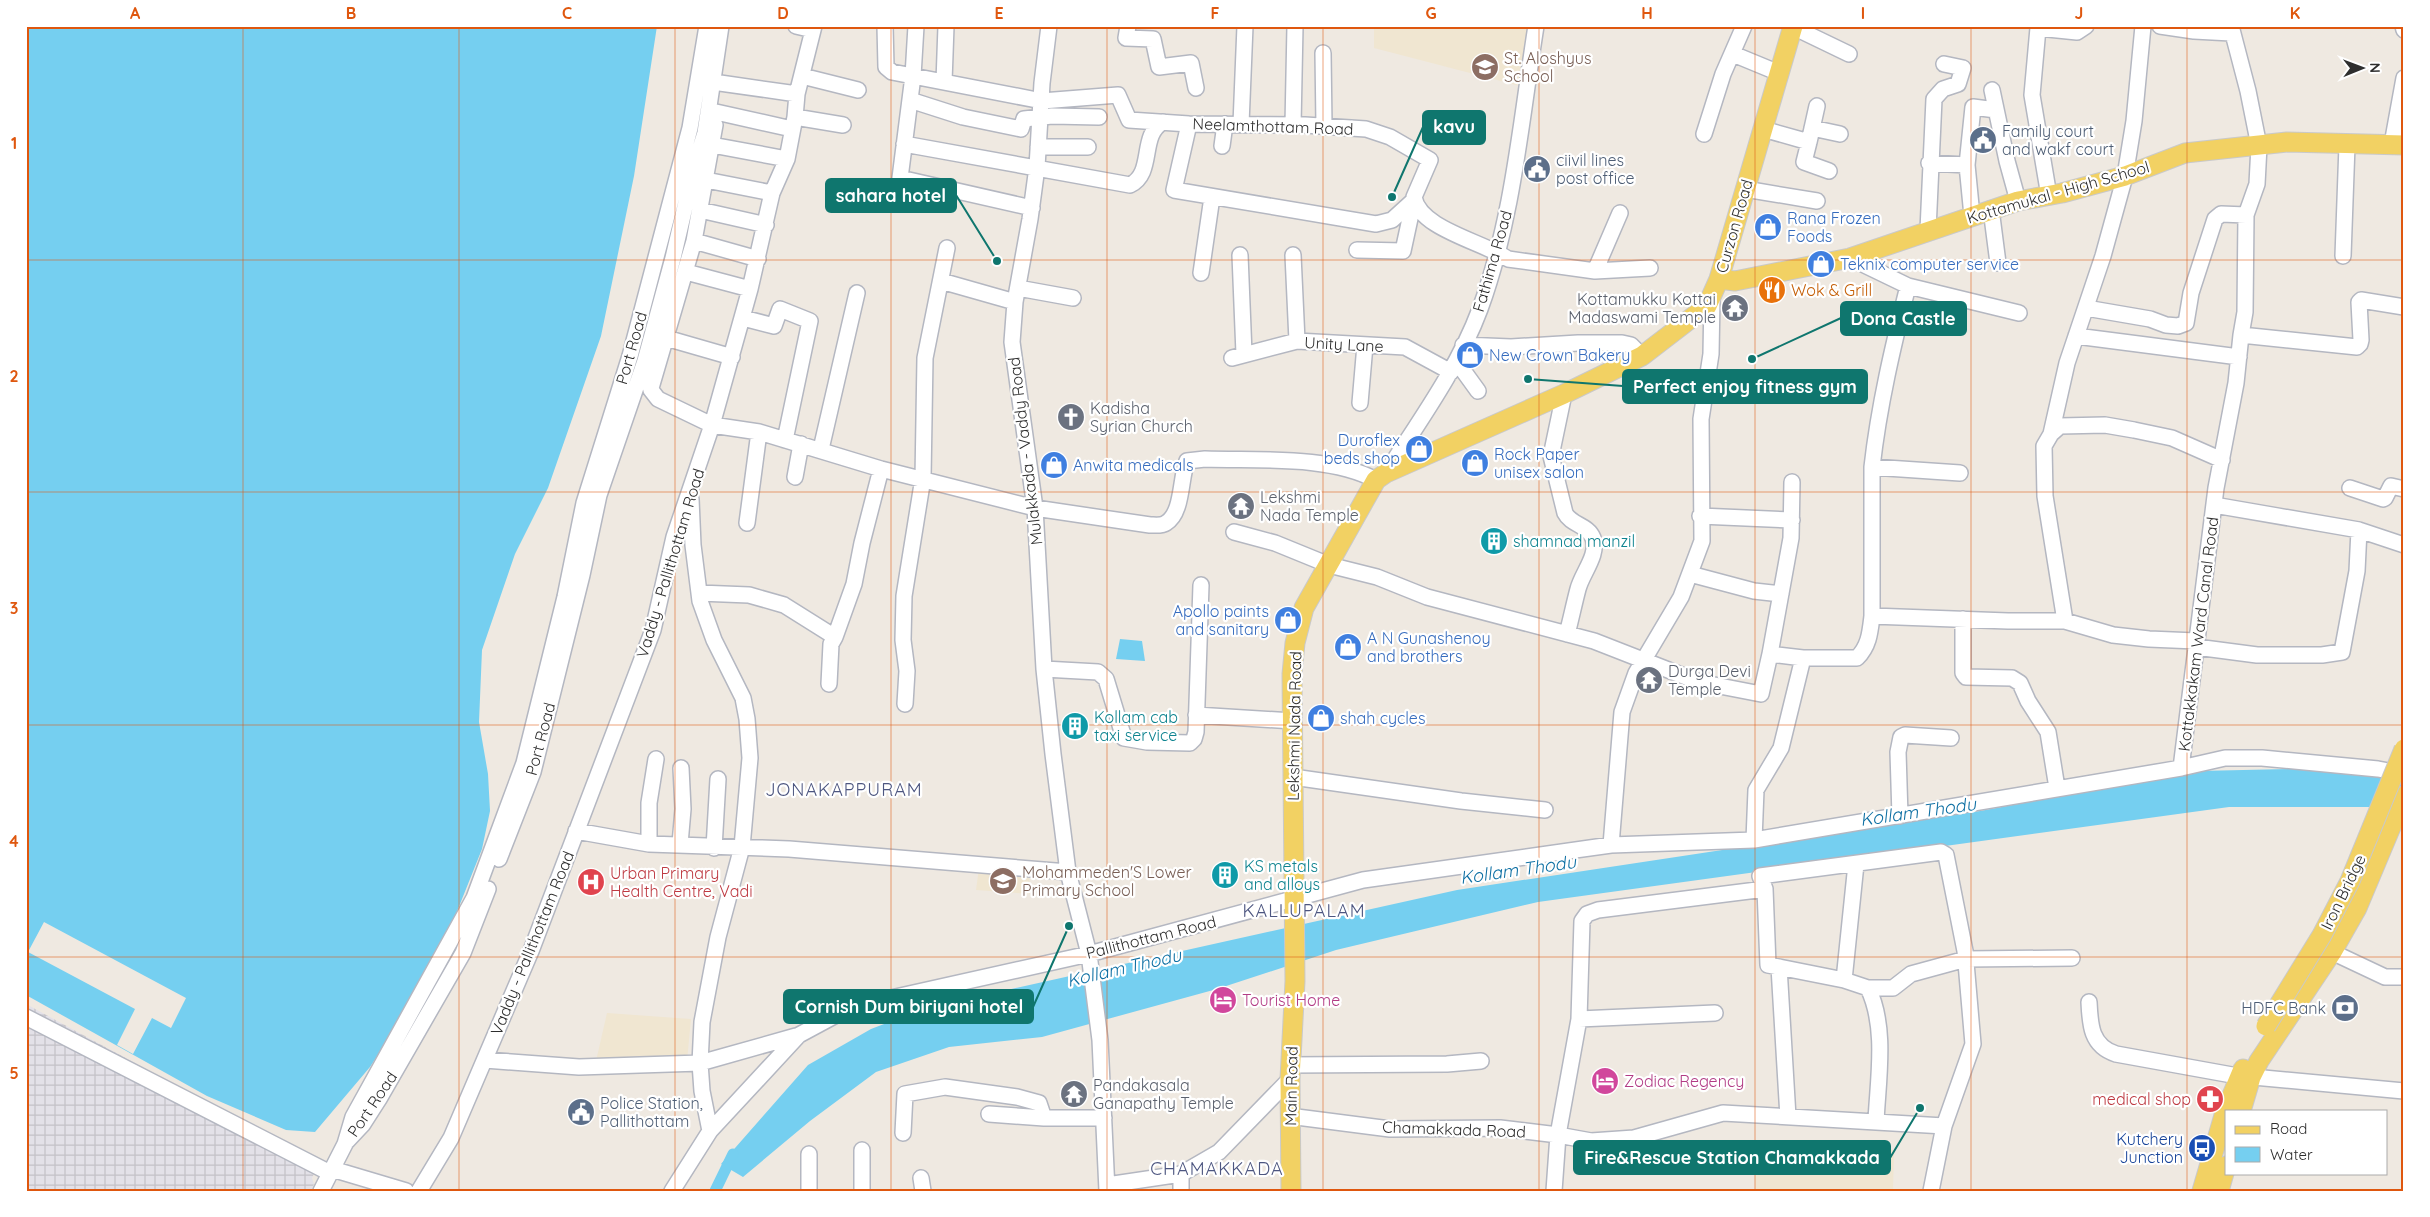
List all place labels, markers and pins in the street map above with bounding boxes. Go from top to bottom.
place label: St. Aloshyus School [1504,48,1591,86]
school or university icon: St. Aloshyus School [1470,52,1500,82]
callout: kavu [1423,111,1485,144]
place label: Family court and wakf court [2002,121,2114,159]
public building icon: Family court and wakf court [1968,125,1998,155]
place label: ciivil lines post office [1556,150,1635,188]
public building icon: ciivil lines post office [1522,154,1552,184]
callout: sahara hotel [826,179,956,212]
place label: Rana Frozen Foods [1787,208,1881,246]
shop icon: Rana Frozen Foods [1753,212,1783,242]
shop icon: Teknix computer service [1806,249,1836,279]
place label: Teknix computer service [1840,254,2019,274]
restaurant icon: Wok & Grill [1757,275,1787,305]
place label: Wok & Grill [1791,280,1872,300]
place label: Kottamukku Kottai Madaswami Temple [1568,289,1716,327]
temple icon: Kottamukku Kottai Madaswami Temple [1720,293,1750,323]
callout: Dona Castle [1841,302,1966,335]
shop icon: New Crown Bakery [1455,340,1485,370]
place label: New Crown Bakery [1489,345,1630,365]
callout: Perfect enjoy fitness gym [1623,370,1867,403]
place label: Kadisha Syrian Church [1090,398,1193,436]
church icon: Kadisha Syrian Church [1056,402,1086,432]
place label: Duroflex beds shop [1324,430,1400,468]
shop icon: Duroflex beds shop [1404,434,1434,464]
place label: Rock Paper unisex salon [1494,444,1584,482]
shop icon: Rock Paper unisex salon [1460,448,1490,478]
shop icon: Anwita medicals [1039,450,1069,480]
place label: Anwita medicals [1073,455,1193,475]
place label: Lekshmi Nada Temple [1260,487,1359,525]
temple icon: Lekshmi Nada Temple [1226,491,1256,521]
building icon: shamnad manzil [1479,526,1509,556]
place label: shamnad manzil [1513,531,1635,551]
place label: Apollo paints and sanitary [1173,601,1269,639]
shop icon: Apollo paints and sanitary [1273,605,1303,635]
place label: A N Gunashenoy and brothers [1367,628,1491,666]
shop icon: A N Gunashenoy and brothers [1333,632,1363,662]
place label: Durga Devi Temple [1668,661,1751,699]
temple icon: Durga Devi Temple [1634,665,1664,695]
shop icon: shah cycles [1306,703,1336,733]
place label: Kollam cab taxi service [1094,707,1178,745]
place label: shah cycles [1340,708,1425,728]
building icon: Kollam cab taxi service [1060,711,1090,741]
place label: KS metals and alloys [1244,856,1320,894]
building icon: KS metals and alloys [1210,860,1240,890]
place label: Mohammeden'S Lower Primary School [1022,862,1192,900]
place label: Urban Primary Health Centre, Vadi [610,863,753,901]
school or university icon: Mohammeden'S Lower Primary School [988,866,1018,896]
hospital icon: Urban Primary Health Centre, Vadi [576,867,606,897]
hotel icon: Tourist Home [1208,985,1238,1015]
callout: Cornish Dum biriyani hotel [784,990,1033,1023]
place label: Tourist Home [1242,990,1340,1010]
bank icon: HDFC Bank [2330,993,2360,1023]
place label: HDFC Bank [2241,998,2326,1018]
hotel icon: Zodiac Regency [1590,1066,1620,1096]
place label: Zodiac Regency [1624,1071,1744,1091]
place label: Pandakasala Ganapathy Temple [1093,1075,1234,1113]
temple icon: Pandakasala Ganapathy Temple [1059,1079,1089,1109]
pharmacy icon: medical shop [2195,1084,2225,1114]
place label: medical shop [2092,1089,2191,1109]
place label: Police Station, Pallithottam [600,1093,703,1131]
public building icon: Police Station, Pallithottam [566,1097,596,1127]
place label: Kutchery Junction [2116,1129,2183,1167]
bus stop icon: Kutchery Junction [2187,1133,2217,1163]
callout: Fire&Rescue Station Chamakkada [1574,1141,1890,1174]

